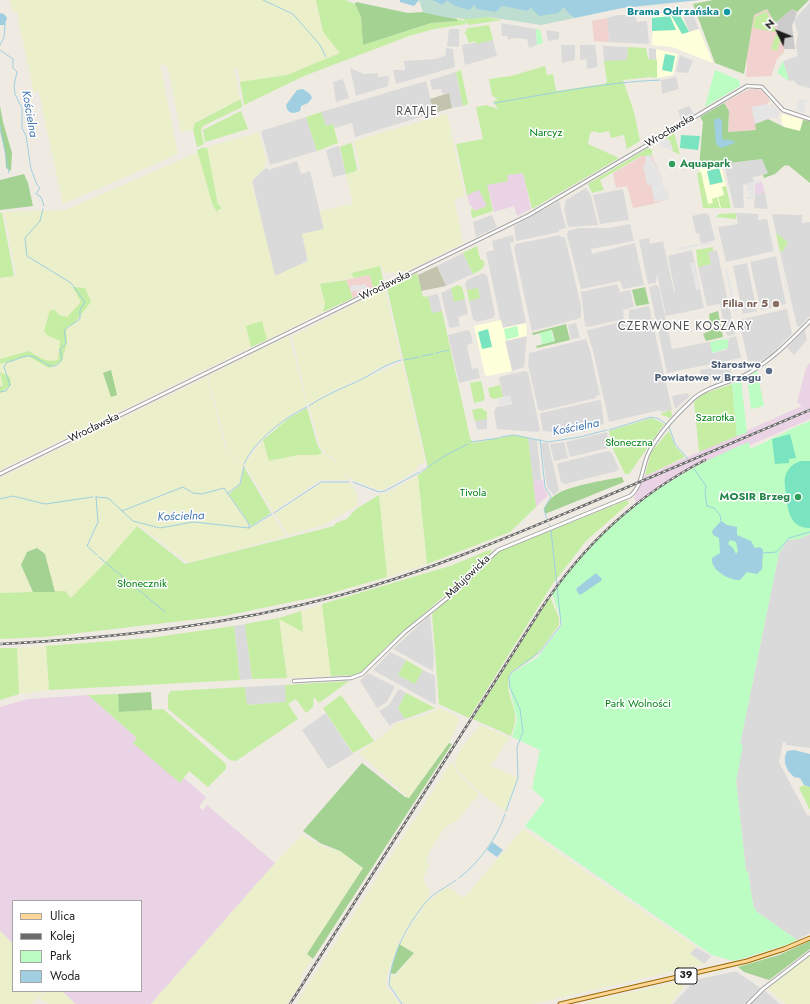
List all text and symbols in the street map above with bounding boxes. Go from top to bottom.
place label: Brama Odrzańska [627,5,719,19]
marker: Brama Odrzańska [722,7,732,17]
north arrow [758,12,798,52]
text: N [760,15,778,32]
water label: Kościelna [18,89,40,139]
district label: RATAJE [396,105,438,119]
street label: Wrocławska [643,111,697,151]
park label: Narcyz [530,126,562,140]
place label: Aquapark [680,157,731,171]
marker: Aquapark [667,159,677,169]
street label: Wrocławska [357,268,413,304]
place label: Filia nr 5 [722,297,768,311]
marker: Filia nr 5 [771,299,781,309]
district label: CZERWONE KOSZARY [618,320,752,334]
place label: Starostwo Powiatowe w Brzegu [654,358,761,384]
marker: Starostwo Powiatowe w Brzegu [764,366,774,376]
street label: Wrocławska [66,410,122,446]
park label: Szarotka [696,411,734,425]
water label: Kościelna [551,416,601,440]
park label: Słoneczna [605,436,653,450]
park label: Tivola [460,486,486,500]
place label: MOSIR Brzeg [720,490,790,504]
marker: MOSIR Brzeg [793,492,803,502]
water label: Kościelna [157,509,205,525]
street label: Małujowicka [443,553,493,601]
park label: Słonecznik [117,577,167,591]
park label: Park Wolności [605,697,671,711]
legend [12,900,142,992]
text: Ulica [50,907,75,925]
text: Kolej [50,927,75,945]
text: Park [50,947,71,965]
text: Woda [50,967,80,985]
road number: 39 [675,968,697,984]

